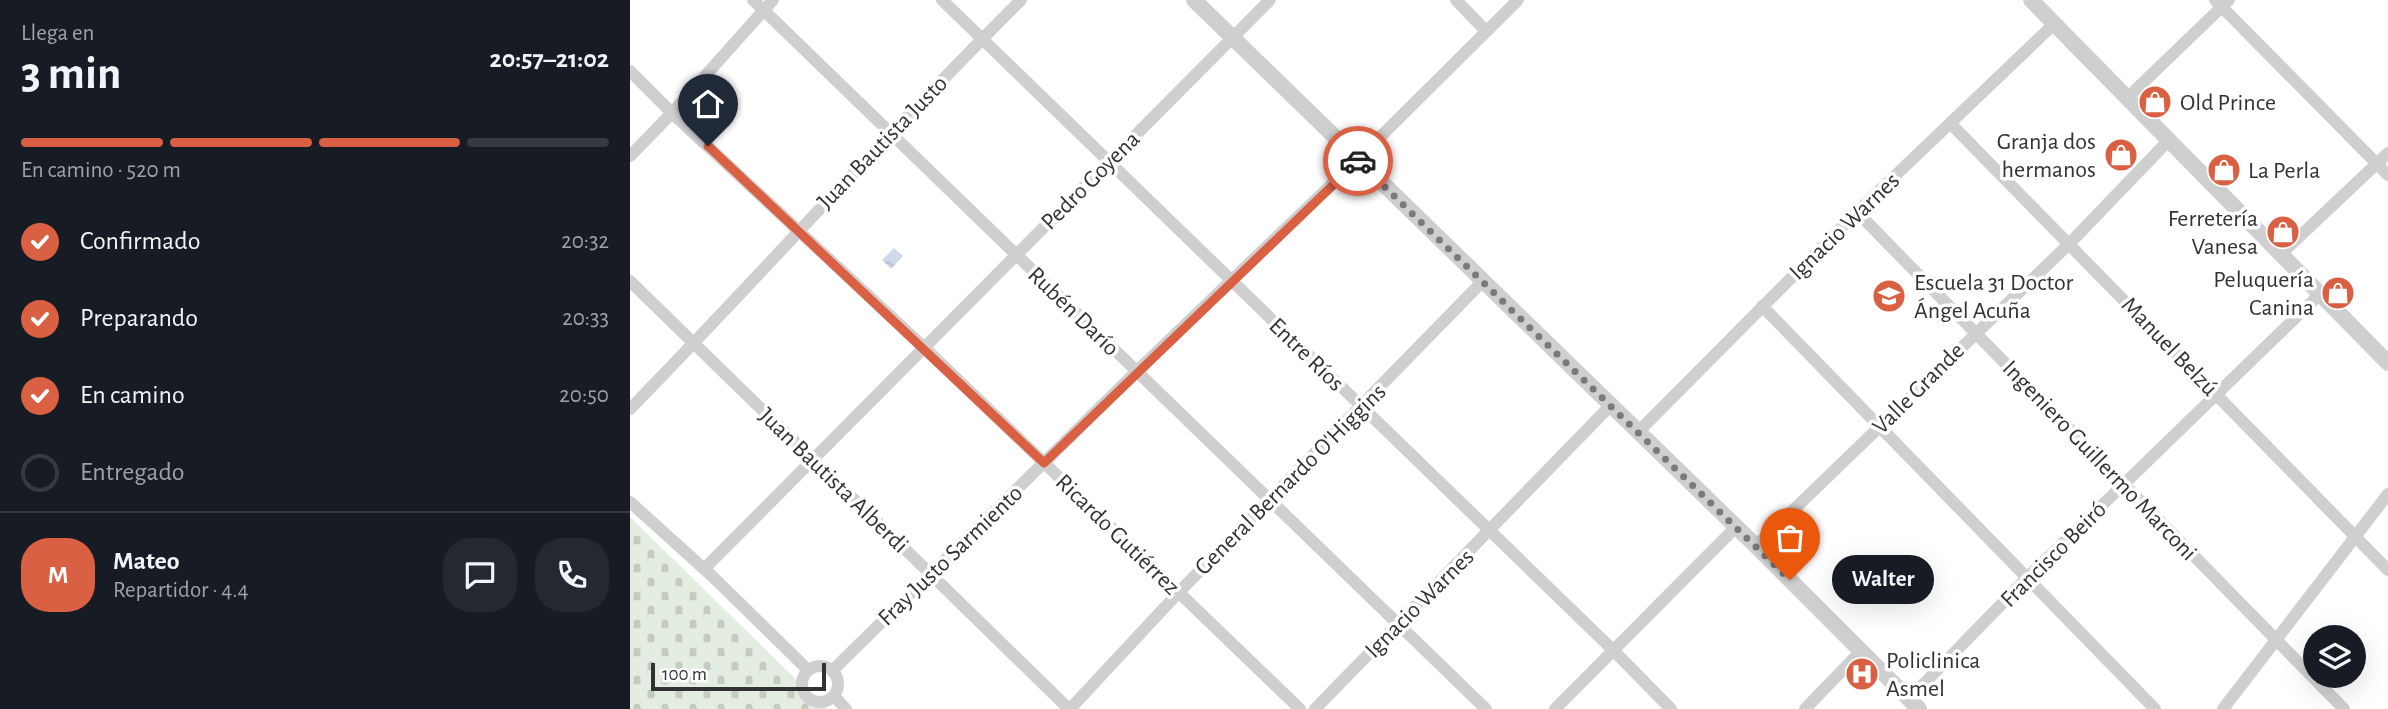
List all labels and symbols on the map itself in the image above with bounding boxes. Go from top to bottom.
street label: Juan Bautista Justo [813,71,952,214]
pin [678,74,738,146]
shop icon: Old Prince [2136,83,2174,121]
place label: Old Prince [2180,91,2276,115]
courier [1323,126,1393,196]
street label: Pedro Goyena [1037,127,1145,235]
place label: Granja dos hermanos [1997,130,2096,182]
shop icon: Granja dos hermanos [2102,136,2140,174]
shop icon: La Perla [2205,151,2243,189]
place label: La Perla [2248,159,2320,183]
street label: Ignacio Warnes [1785,168,1904,285]
place label: Ferretería Vanesa [2168,207,2258,259]
shop icon: Ferretería Vanesa [2264,213,2302,251]
street label: Rubén Darío [1023,263,1124,361]
place label: Peluquería Canina [2213,268,2314,320]
place label: Escuela 31 Doctor Ángel Acuña [1914,271,2073,323]
shop icon: Peluquería Canina [2319,274,2357,312]
school or university icon: Escuela 31 Doctor Ángel Acuña [1870,277,1908,315]
street label: Manuel Belzú [2117,293,2222,401]
street label: Entre Ríos [1264,313,1348,396]
street label: Valle Grande [1868,338,1969,439]
street label: Ingeniero Guillermo Marconi [1998,356,2201,565]
street label: General Bernardo O'Higgins [1191,380,1391,580]
street label: Juan Bautista Alberdi [754,404,913,558]
street label: Ricardo Gutiérrez [1051,470,1184,600]
street label: Fray Justo Sarmiento [874,481,1028,630]
street label: Francisco Beiró [1996,497,2111,612]
pin [1760,508,1820,580]
street label: Ignacio Warnes [1361,545,1479,663]
callout: Walter [1832,556,1934,604]
place label: Policlinica Asmel [1886,649,1980,701]
hospital icon: Policlinica Asmel [1843,655,1881,693]
scale bar [651,660,826,692]

